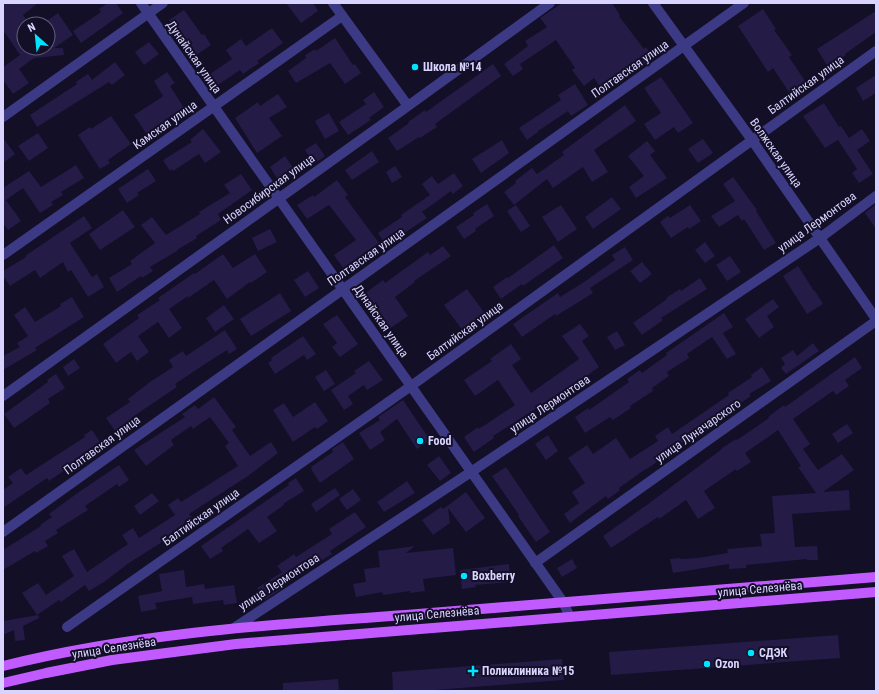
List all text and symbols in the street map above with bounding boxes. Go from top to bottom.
north arrow [16,16,56,56]
street label: Дунайская улица [164,18,224,96]
text: N [26,20,38,35]
street label: Полтавская улица [589,37,671,101]
street label: Балтийская улица [765,53,847,117]
place label: Школа №14 [423,60,482,74]
marker: Школа №14 [410,62,420,72]
street label: Камская улица [130,98,200,152]
street label: Волжская улица [747,116,805,190]
street label: Новосибирская улица [221,151,318,227]
street label: улица Лермонтова [775,189,859,255]
street label: Полтавская улица [325,225,407,289]
street label: Дунайская улица [351,282,411,360]
street label: Балтийская улица [424,299,506,363]
street label: улица Лермонтова [507,372,593,436]
street label: улица Луначарского [653,396,743,466]
street label: Полтавская улица [61,412,143,477]
place label: Food [428,434,452,448]
marker: Food [415,436,425,446]
street label: Балтийская улица [160,485,242,549]
street label: улица Лермонтова [236,551,322,613]
place label: Boxberry [472,569,516,583]
marker: Boxberry [459,571,469,581]
street label: улица Селезнёва [717,578,803,600]
street label: улица Селезнёва [394,603,480,625]
street label: улица Селезнёва [71,634,157,662]
place label: СДЭК [759,646,788,660]
marker: СДЭК [746,648,756,658]
place label: Ozon [715,657,740,671]
marker: Ozon [702,659,712,669]
place label: Поликлиника №15 [482,664,574,678]
marker: Поликлиника №15 [467,665,479,677]

